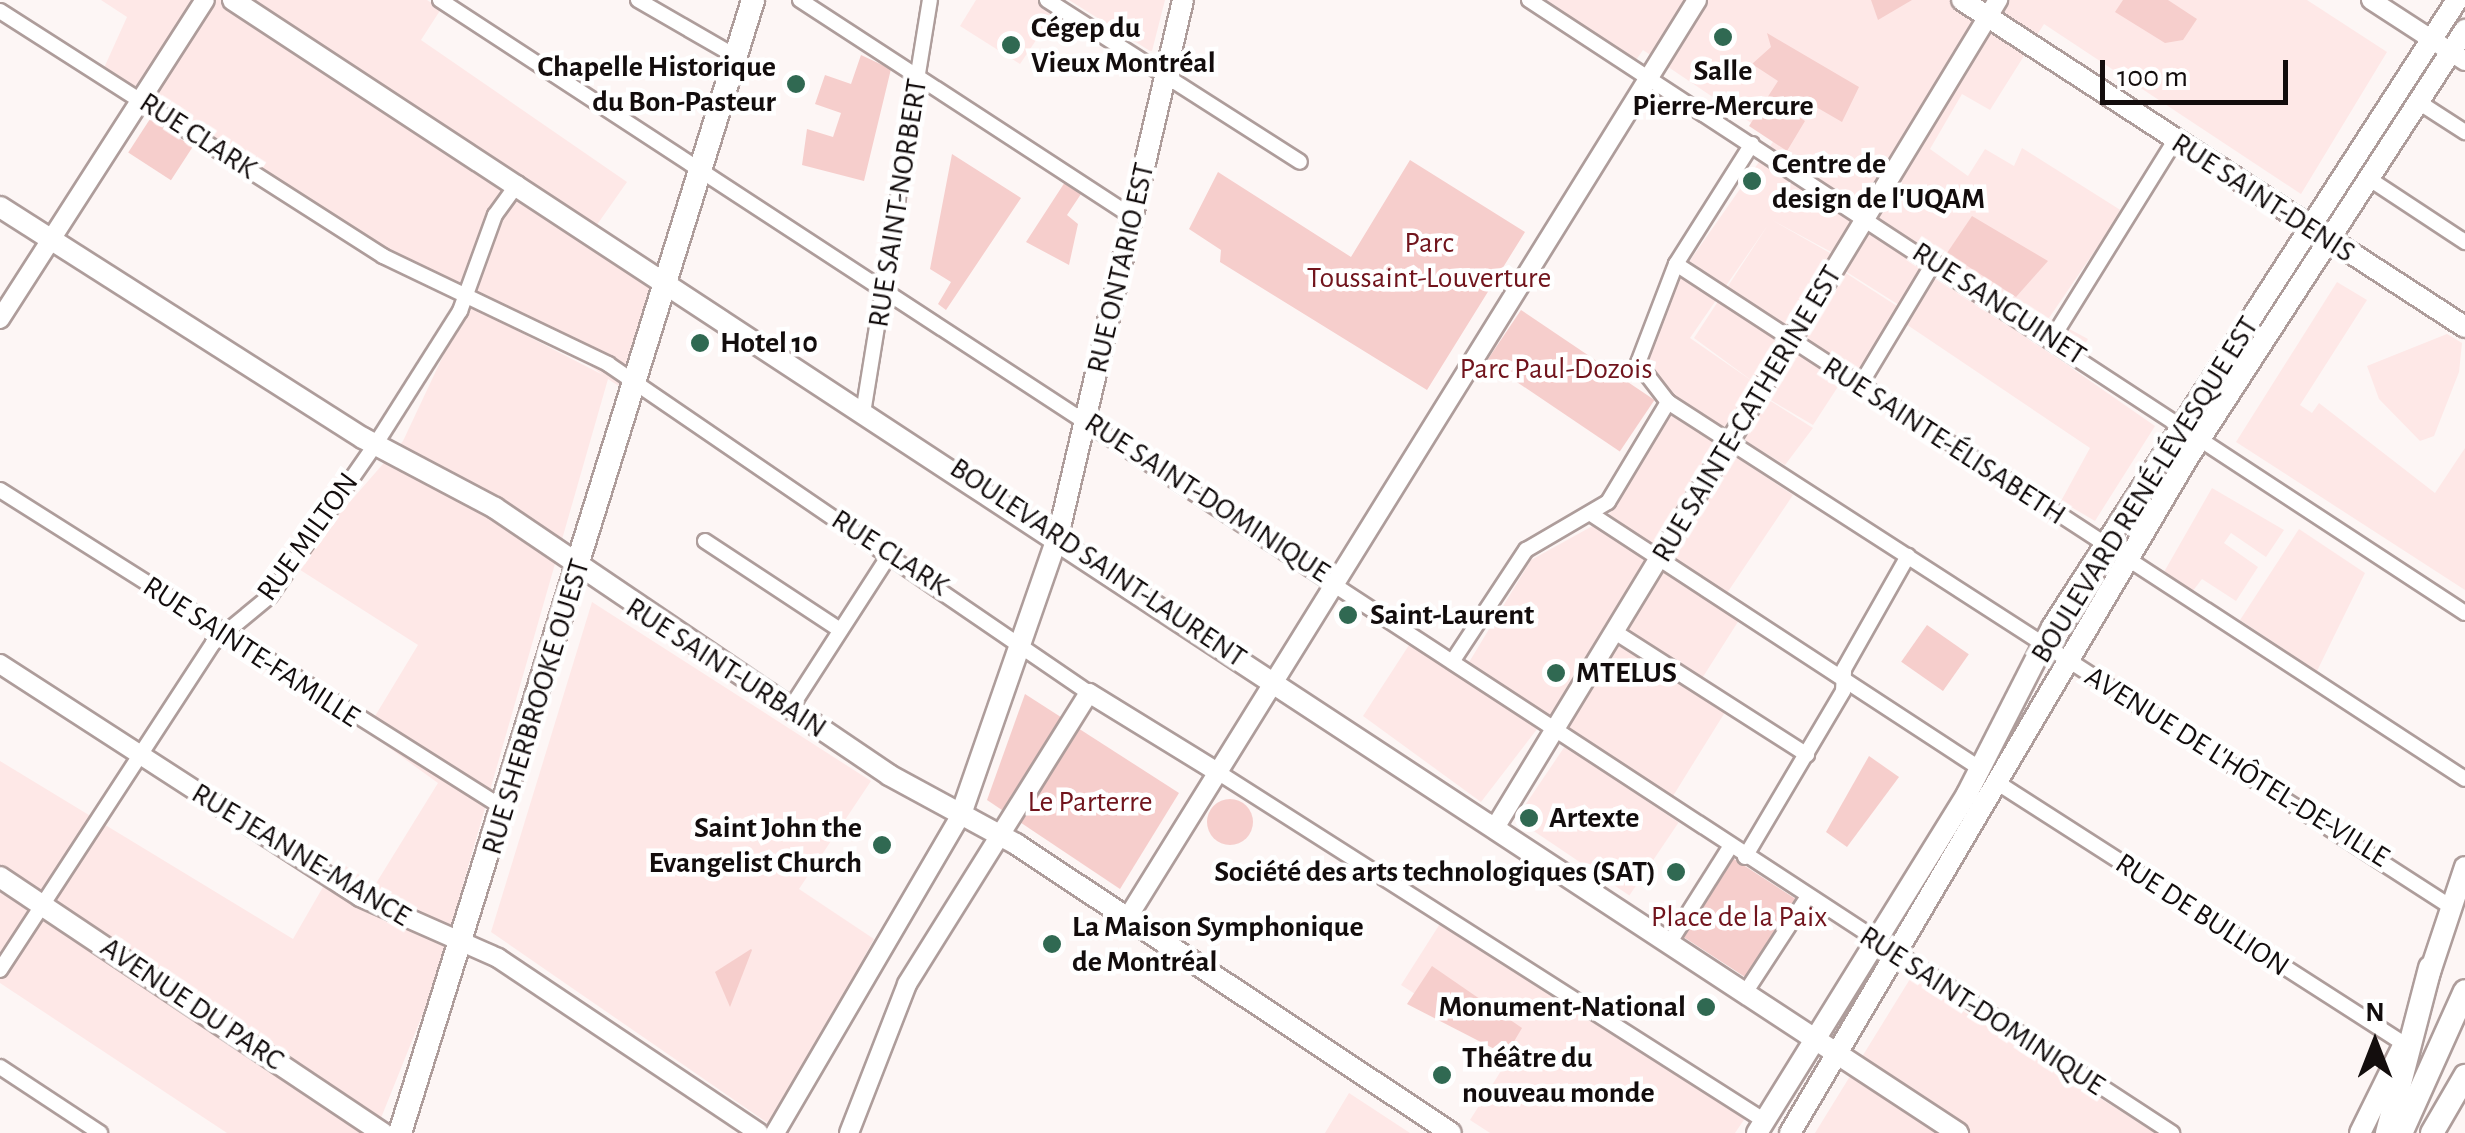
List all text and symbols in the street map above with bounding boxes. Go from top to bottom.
place label: Cégep du Vieux Montréal [1031,10,1216,80]
marker: Salle Pierre-Mercure [1712,26,1734,48]
marker: Cégep du Vieux Montréal [1000,34,1022,56]
scale bar [2105,40,2292,102]
place label: Chapelle Historique du Bon-Pasteur [537,49,776,120]
place label: Salle Pierre-Mercure [1632,53,1814,124]
text: 100 m [2117,62,2188,92]
marker: Chapelle Historique du Bon-Pasteur [785,73,807,95]
street label: RUE SAINT-NORBERT [861,76,935,330]
street label: RUE CLARK [133,85,263,187]
street label: RUE SAINT-DENIS [2165,125,2361,271]
place label: Centre de design de l'UQAM [1772,146,1985,216]
street label: RUE ONTARIO EST [1079,159,1163,377]
marker: Centre de design de l'UQAM [1741,170,1763,192]
park label: Parc Toussaint-Louverture [1307,225,1551,296]
street label: RUE SANGUINET [1905,234,2093,374]
street label: RUE SAINTE-CATHERINE EST [1644,259,1850,569]
street label: BOULEVARD RENÉ-LÉVESQUE EST [2023,310,2267,670]
place label: Hotel 10 [720,325,818,361]
marker: Hotel 10 [689,332,711,354]
street label: RUE SAINTE-ÉLISABETH [1816,349,2072,533]
park label: Parc Paul-Dozois [1460,351,1652,387]
street label: RUE SAINT-DOMINIQUE [1078,405,1336,591]
street label: BOULEVARD SAINT-LAURENT [943,450,1253,676]
street label: RUE MILTON [249,466,367,608]
street label: RUE CLARK [825,502,955,604]
street label: RUE SHERBROOKE OUEST [474,555,598,859]
street label: RUE SAINTE-FAMILLE [136,569,366,735]
street label: RUE SAINT-URBAIN [619,590,833,746]
place label: Saint-Laurent [1370,597,1534,633]
marker: Saint-Laurent [1335,602,1361,628]
place label: MTELUS [1576,655,1677,691]
street label: AVENUE DE L'HÔTEL-DE-VILLE [2078,658,2396,876]
marker: MTELUS [1545,662,1567,684]
street label: RUE JEANNE-MANCE [185,775,417,935]
park label: Le Parterre [1027,784,1153,820]
place label: Artexte [1549,800,1639,836]
marker: Artexte [1518,807,1540,829]
place label: Saint John the Evangelist Church [648,810,862,880]
marker: Saint John the Evangelist Church [871,834,893,856]
street label: RUE DE BULLION [2108,845,2296,985]
place label: Société des arts technologiques (SAT) [1214,854,1656,890]
marker: Société des arts technologiques (SAT) [1665,861,1687,883]
park label: Place de la Paix [1651,899,1827,935]
place label: La Maison Symphonique de Montréal [1072,909,1364,980]
street label: RUE SAINT-DOMINIQUE [1853,918,2111,1104]
street label: AVENUE DU PARC [94,929,290,1079]
marker: La Maison Symphonique de Montréal [1041,933,1063,955]
place label: Monument-National [1439,989,1686,1025]
north arrow [2325,993,2425,1093]
marker: Monument-National [1695,996,1717,1018]
text: N [2365,999,2385,1027]
place label: Théâtre du nouveau monde [1462,1040,1655,1110]
marker: Théâtre du nouveau monde [1431,1064,1453,1086]

